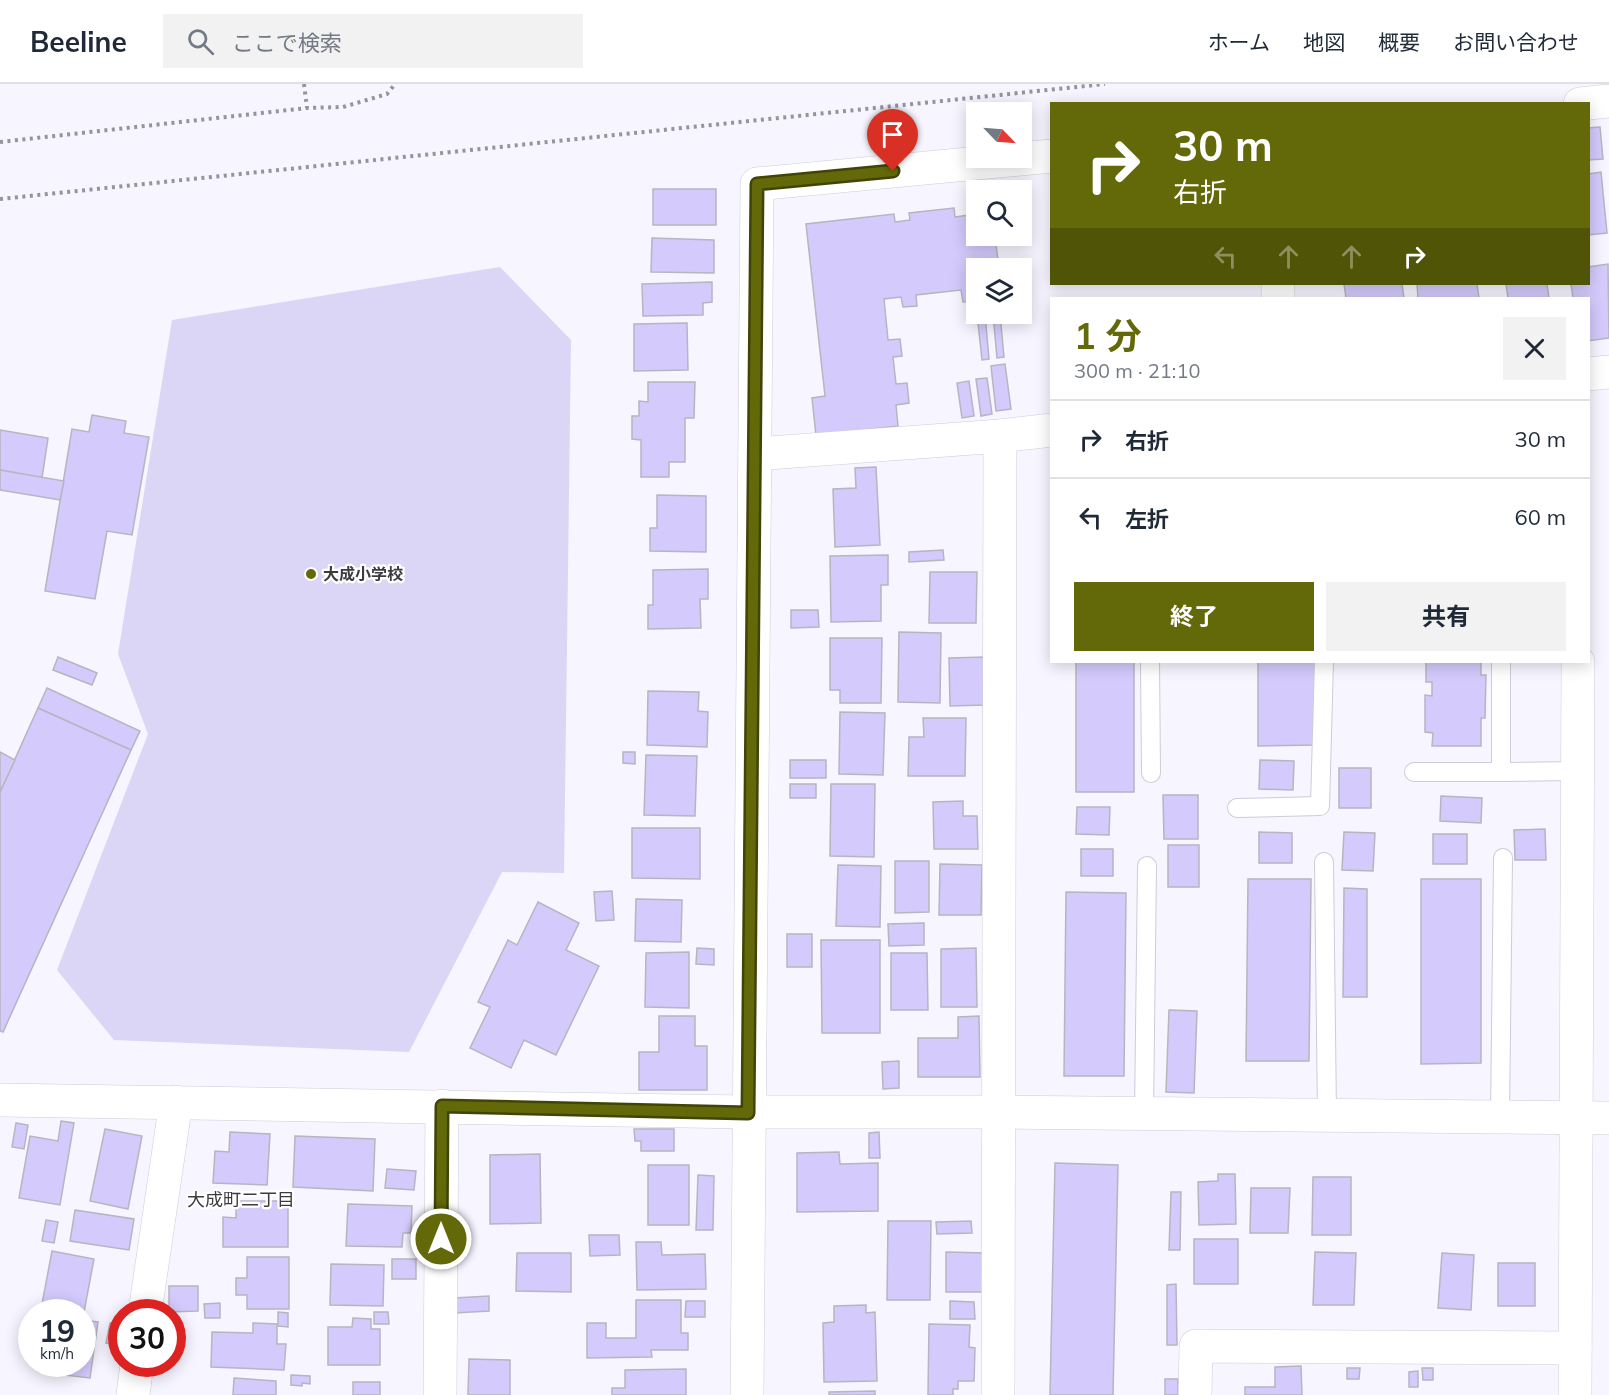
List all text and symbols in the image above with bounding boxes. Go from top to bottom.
search box [163,14,583,68]
text: Beeline [30,24,127,59]
icon: search [184,25,217,58]
text: ここで検索 [232,29,342,57]
text: ホーム [1208,29,1270,55]
text: 地図 [1303,29,1345,55]
text: 概要 [1378,29,1420,55]
text: お問い合わせ [1453,29,1579,55]
north arrow [966,102,1032,168]
map controls [966,102,1032,324]
pin [867,109,918,171]
icon: arrive [876,118,909,151]
text: 30 m [1173,119,1273,172]
icon: right [1074,126,1152,204]
text: 右折 [1173,175,1227,209]
button: search [966,180,1032,246]
icon: left [1209,240,1242,273]
icon: ahead [1272,240,1305,273]
icon: ahead [1335,240,1368,273]
icon: right [1398,240,1431,273]
button: layers [966,258,1032,324]
text: 1 分 [1074,313,1141,358]
button: close [1503,317,1566,380]
text: 300 m · 21:10 [1074,358,1200,383]
icon: right [1074,423,1107,456]
text: 30 m [1515,425,1566,453]
text: 右折 [1125,427,1169,455]
icon: left [1074,501,1107,534]
text: 60 m [1515,503,1566,531]
text: 左折 [1125,505,1169,533]
place label: 大成小学校 [323,564,403,584]
marker: 大成小学校 [304,567,318,581]
button: 終了 [1074,582,1314,651]
button: 共有 [1326,582,1566,651]
district label: 大成町二丁目 [187,1188,295,1211]
position arrow [409,1207,473,1271]
speed limit sign: 30 [108,1299,186,1377]
text: 19 [39,1312,75,1350]
text: km/h [40,1344,74,1363]

